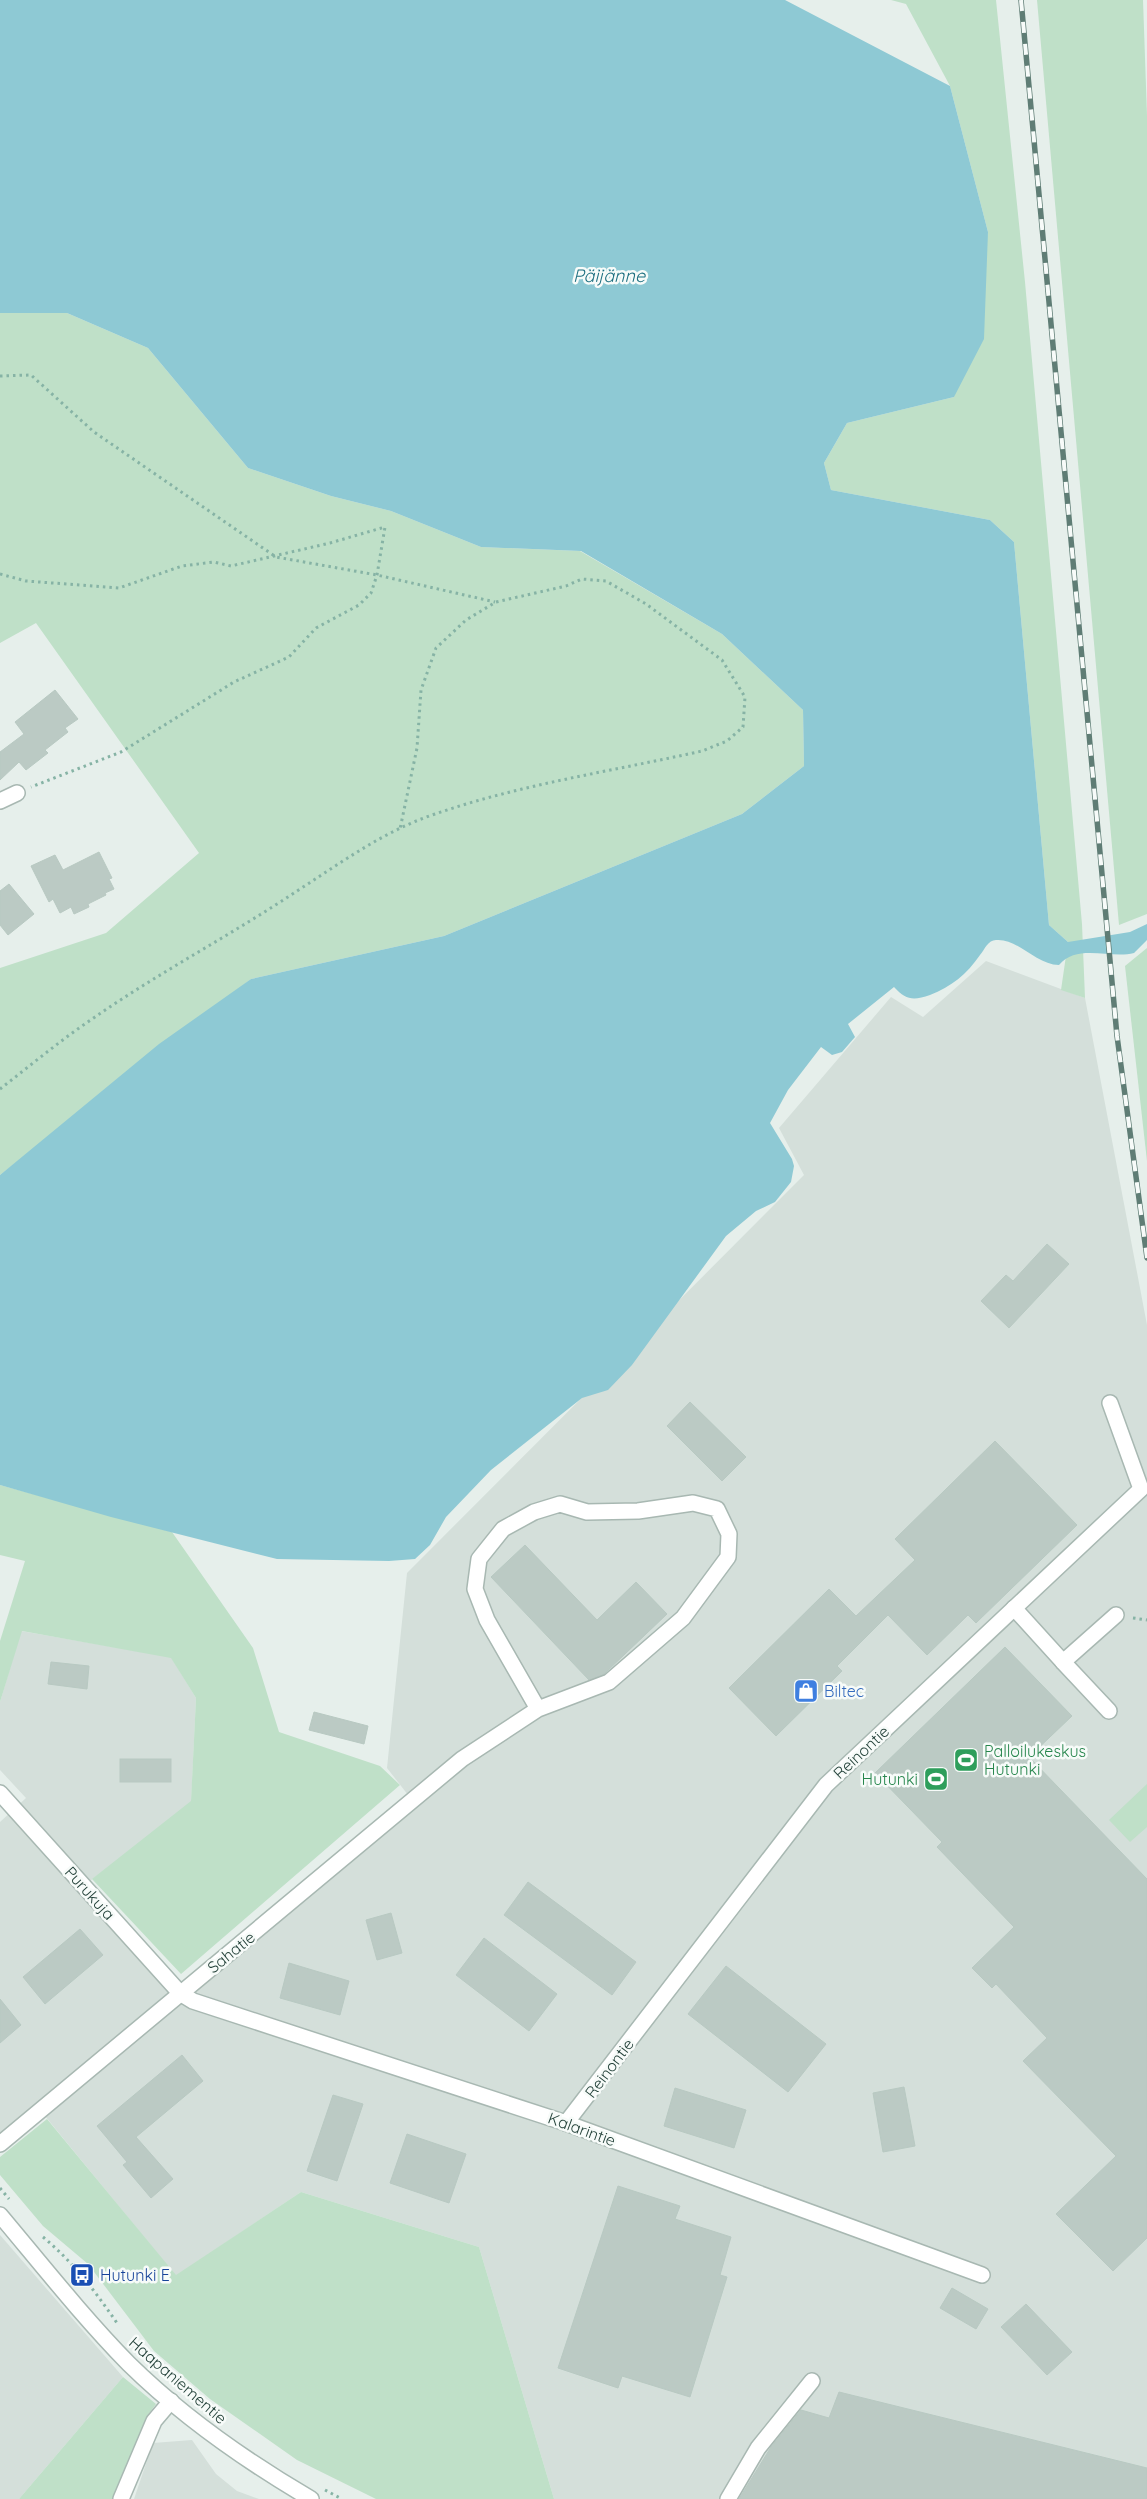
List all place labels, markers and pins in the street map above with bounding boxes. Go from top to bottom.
shop icon: Biltec [793,1678,819,1704]
place label: Biltec [824,1681,864,1701]
place label: Palloilukeskus Hutunki [984,1741,1086,1779]
sports icon: Palloilukeskus Hutunki [953,1747,979,1773]
sports icon: Hutunki [923,1766,949,1792]
place label: Hutunki [862,1769,918,1789]
bus stop icon: Hutunki E [69,2262,95,2288]
place label: Hutunki E [100,2265,170,2285]

